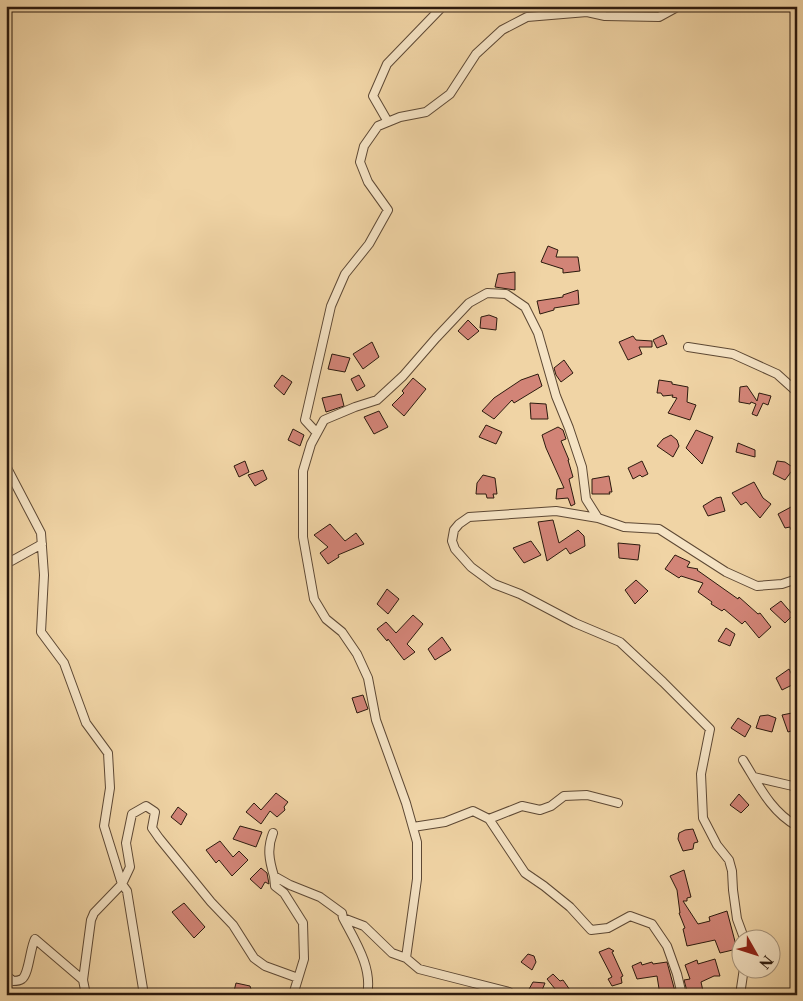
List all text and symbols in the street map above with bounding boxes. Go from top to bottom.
north arrow [730,928,780,978]
text: N [755,952,777,973]

